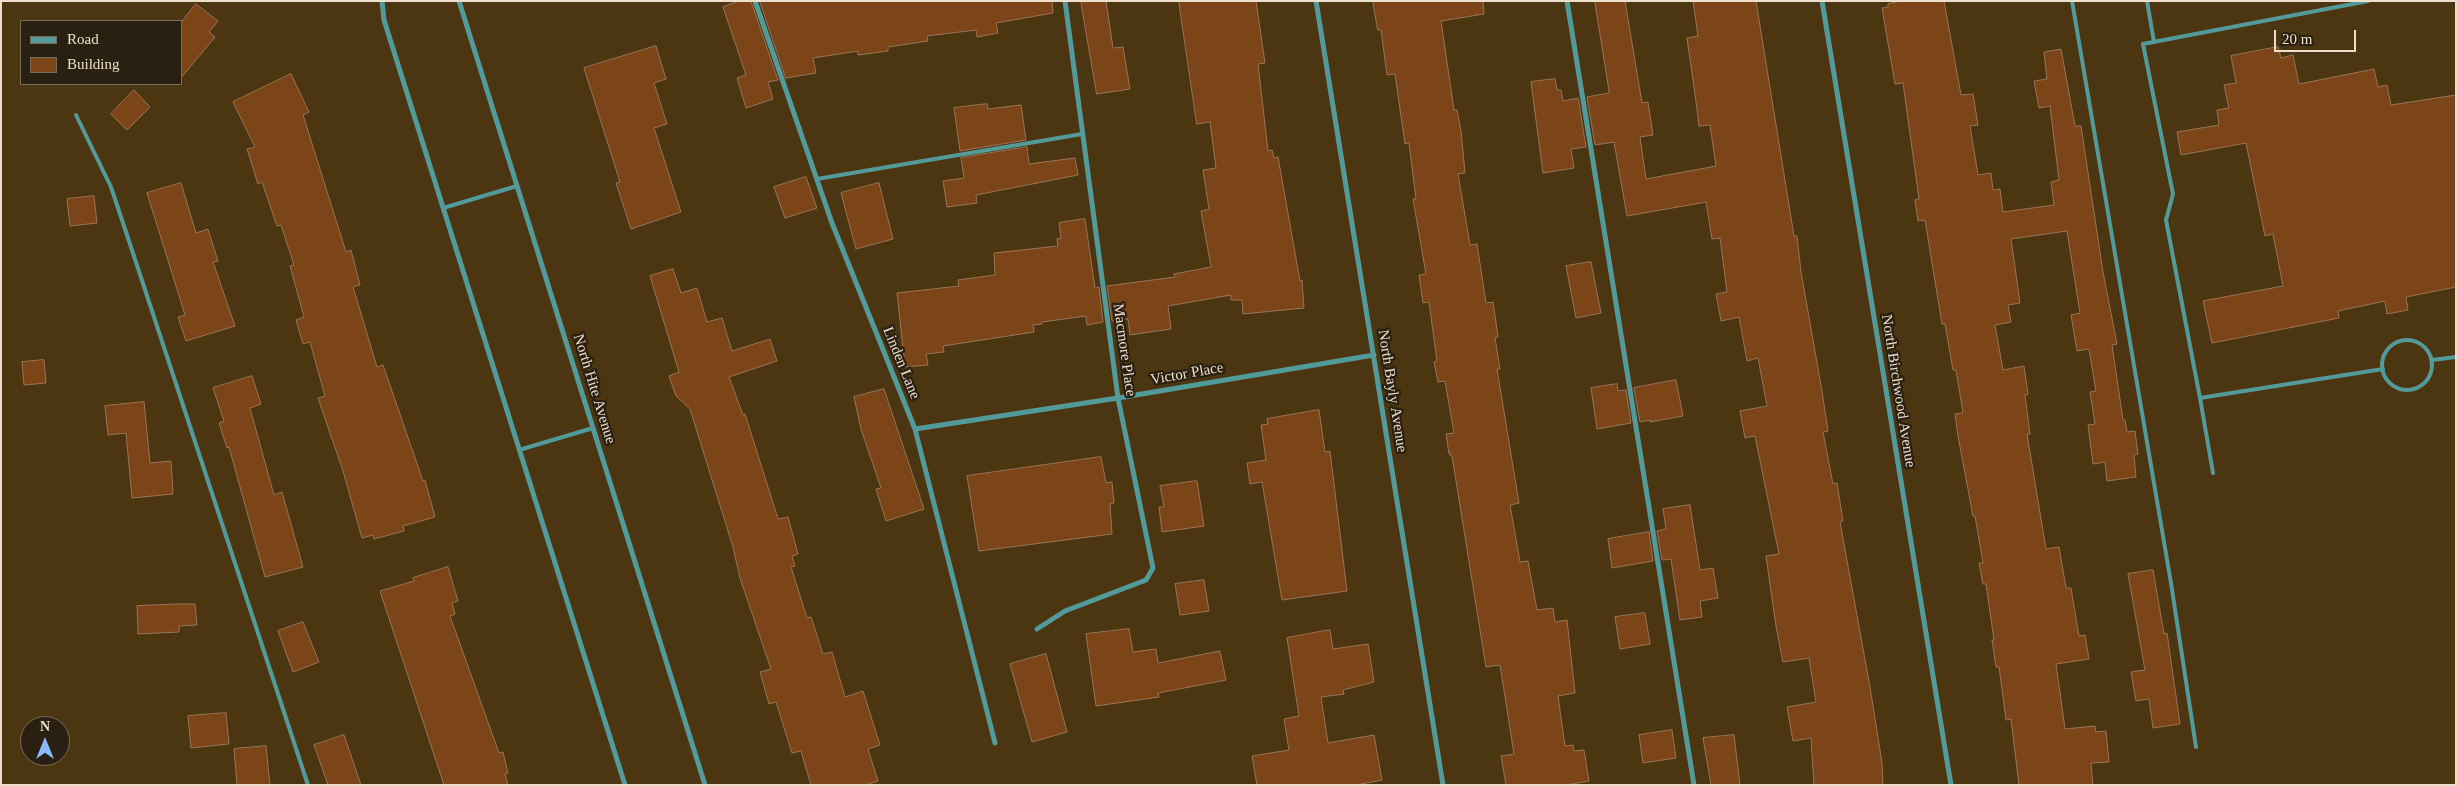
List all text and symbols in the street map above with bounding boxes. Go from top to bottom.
legend [20,20,182,85]
scale bar [2277,20,2360,52]
text: Road [67,31,99,47]
text: 20 m [2282,31,2312,47]
text: Building [67,56,120,72]
street label: Macmore Place [1109,302,1139,398]
street label: North Birchwood Avenue [1877,313,1919,469]
street label: Linden Lane [878,324,924,402]
street label: North Bayly Avenue [1373,328,1411,454]
street label: North Hite Avenue [569,332,619,446]
street label: Victor Place [1149,359,1225,389]
north arrow [20,716,70,766]
text: N [40,719,50,734]

